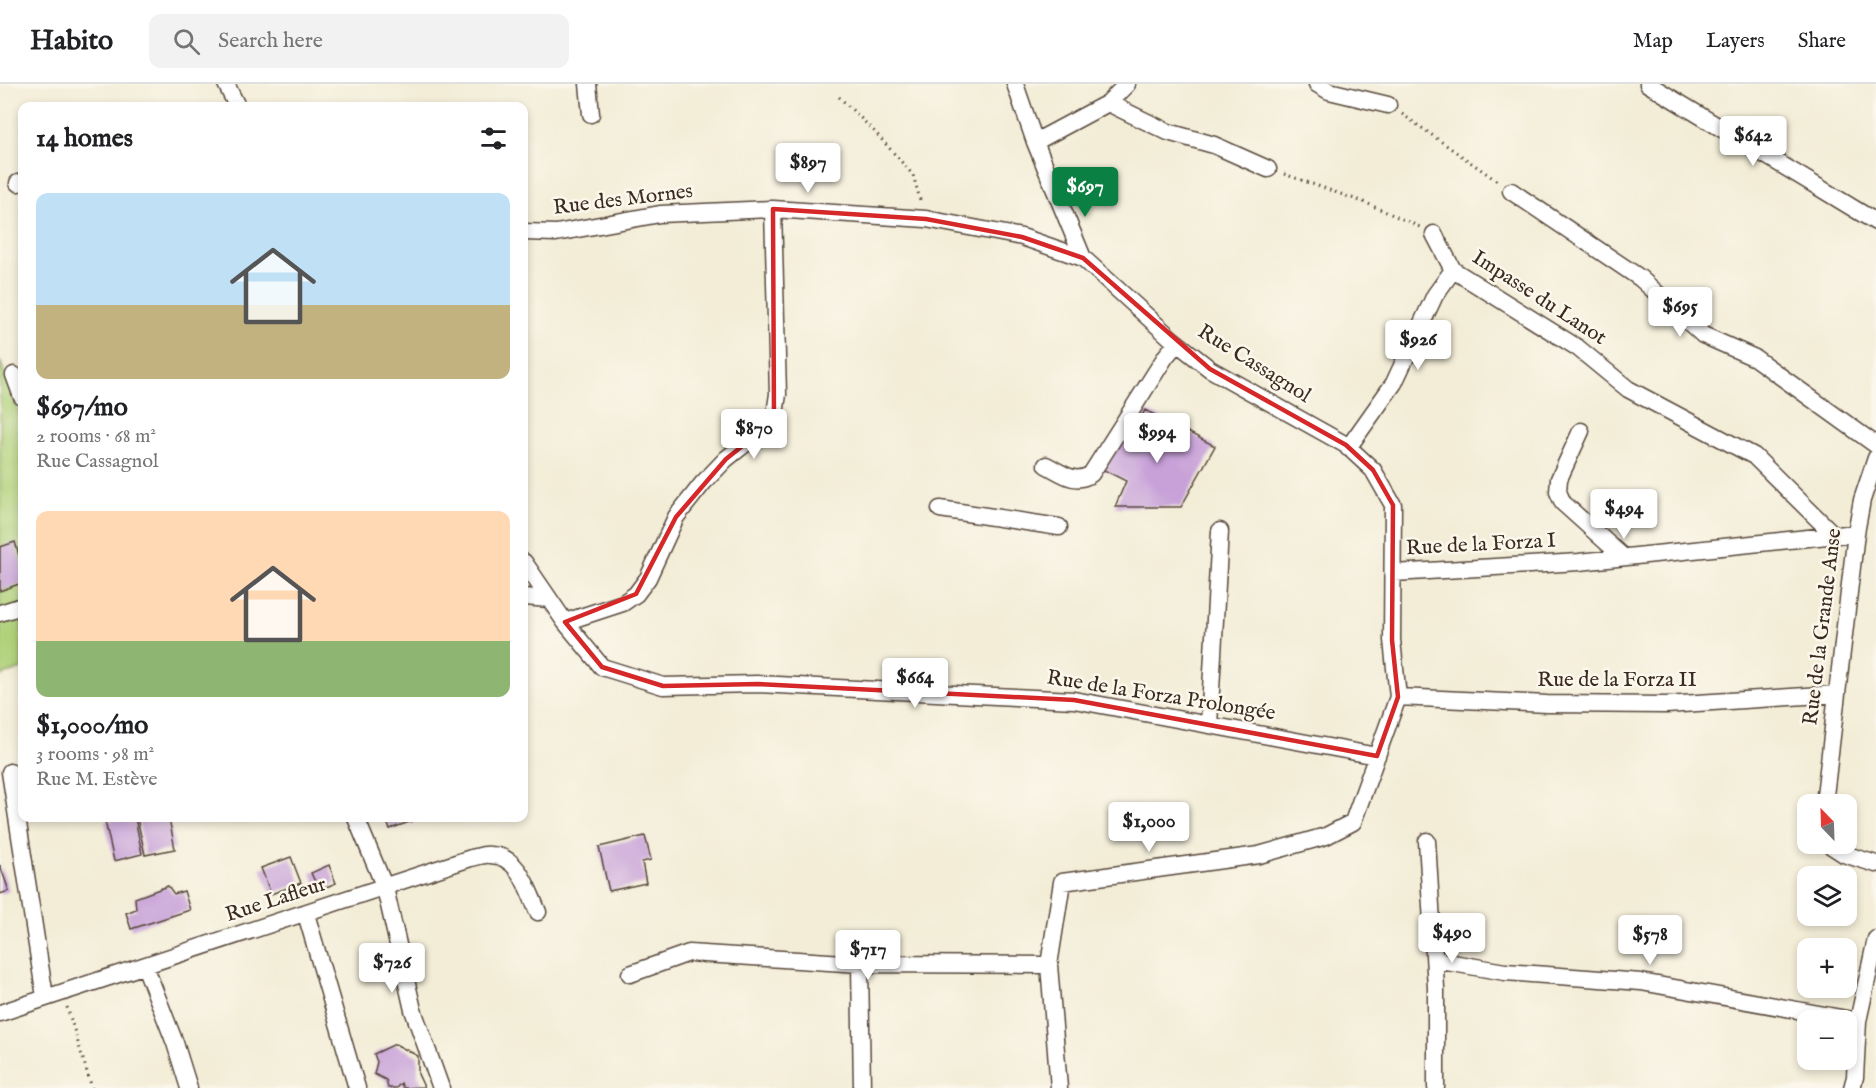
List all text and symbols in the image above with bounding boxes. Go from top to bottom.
search box [149,14,569,68]
text: Habito [30,24,113,59]
icon: search [170,25,203,58]
text: Search here [218,27,323,55]
text: Map [1633,28,1673,55]
text: Layers [1706,28,1765,55]
text: Share [1798,28,1846,55]
pin: $642 [1717,116,1789,167]
text: 14 homes [36,122,133,155]
icon: filters [477,122,510,155]
text: $642 [1734,123,1772,148]
pin: $897 [772,143,844,194]
text: $897 [789,150,827,175]
pin: $697 [1049,167,1121,218]
text: $697 [1066,174,1104,199]
street label: Rue des Mornes [552,178,694,222]
icon: home [219,232,327,340]
street label: Impasse du Lanot [1467,244,1611,352]
pin: $695 [1644,287,1716,338]
text: $695 [1662,294,1698,319]
street label: Rue Cassagnol [1192,319,1316,410]
pin: $926 [1382,320,1454,371]
text: $926 [1399,327,1437,352]
text: $697/mo [36,391,128,424]
pin: $870 [718,409,790,460]
pin: $994 [1121,413,1193,464]
text: $870 [735,416,773,441]
text: $994 [1138,420,1176,445]
text: 2 rooms · 68 m² [36,424,156,449]
text: Rue Cassagnol [36,449,158,474]
pin: $494 [1588,489,1660,540]
text: $494 [1604,496,1644,521]
street label: Rue de la Grande Anse [1798,527,1849,727]
street label: Rue de la Forza I [1405,528,1557,562]
icon: home [219,550,327,658]
pin: $664 [879,658,951,709]
text: $664 [896,665,934,690]
street label: Rue de la Forza Prolongée [1045,665,1278,727]
street label: Rue de la Forza II [1537,667,1697,694]
text: $1,000/mo [36,709,148,742]
text: 3 rooms · 98 m² [36,742,154,767]
text: Rue M. Estève [36,767,157,792]
north arrow [1797,794,1857,854]
map controls [1797,794,1857,1070]
pin: $1,000 [1100,802,1198,853]
text: $1,000 [1122,809,1176,834]
button: layers [1797,866,1857,926]
street label: Rue Lafleur [222,871,330,929]
pin: $490 [1416,913,1488,964]
pin: $578 [1614,915,1686,966]
text: $490 [1432,920,1472,945]
text: $578 [1632,922,1668,947]
pin: $717 [832,930,904,981]
text: $717 [849,937,887,962]
button: + [1797,938,1857,998]
pin: $726 [356,943,428,994]
text: $726 [373,950,411,975]
button: − [1797,1010,1857,1070]

